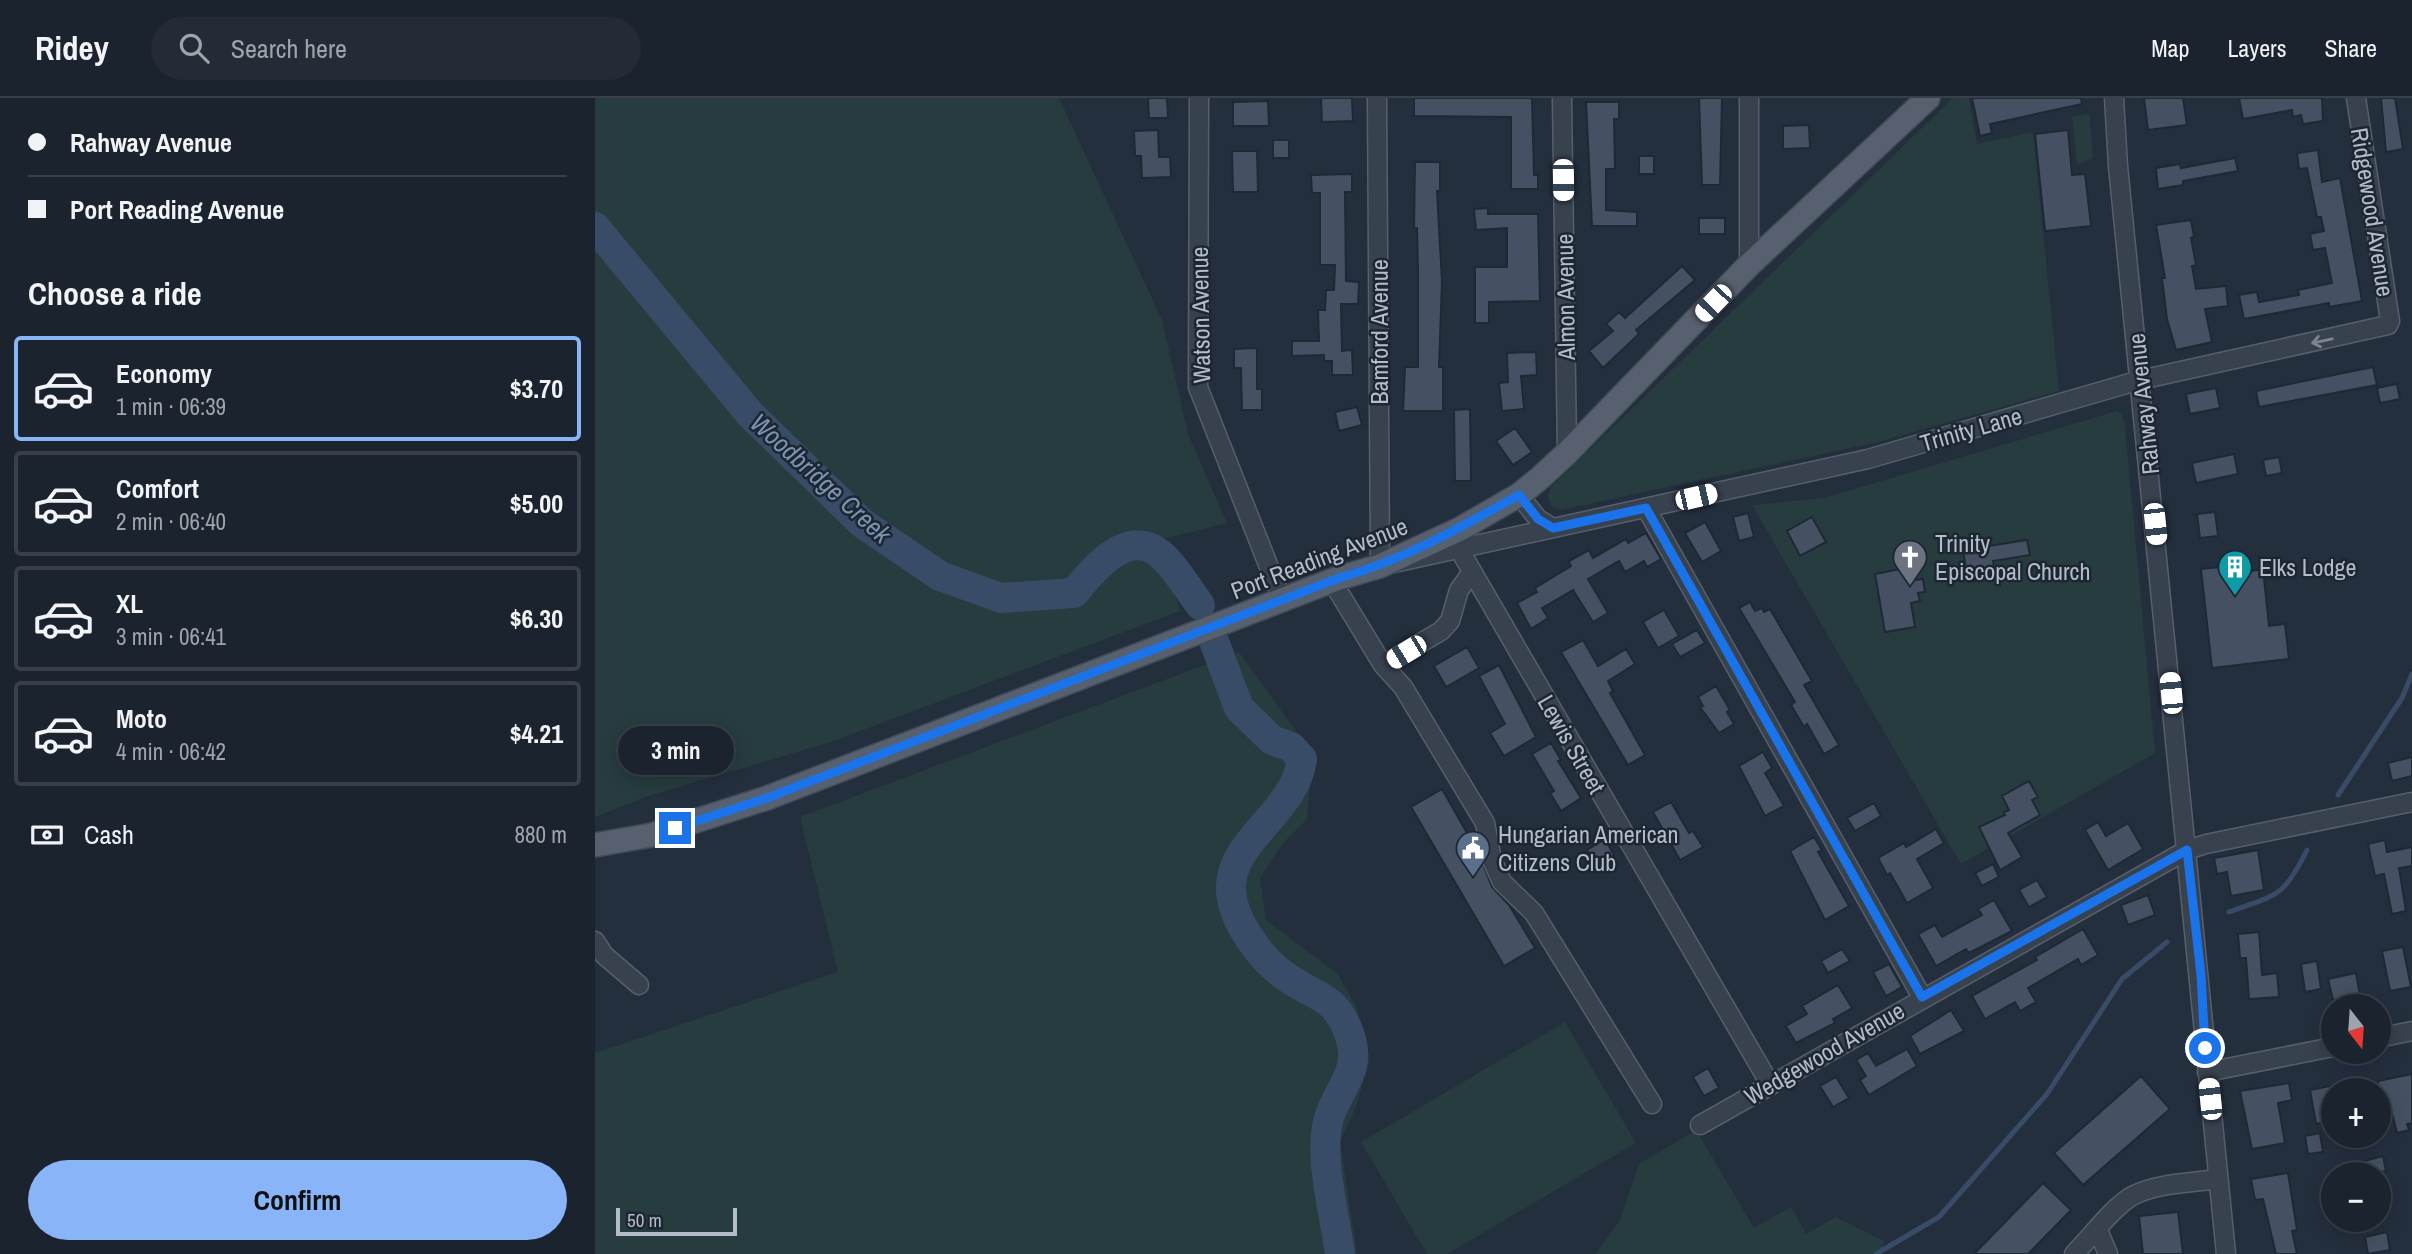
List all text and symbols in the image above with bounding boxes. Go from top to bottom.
search box [151,17,641,80]
text: Ridey [35,26,109,70]
icon: search [175,29,213,67]
text: Search here [231,31,347,66]
text: Map [2151,32,2189,64]
text: Layers [2227,32,2286,64]
text: Share [2324,32,2377,64]
text: Rahway Avenue [70,125,232,160]
street label: Ridgewood Avenue [2344,125,2402,299]
car [1553,159,1574,201]
text: Port Reading Avenue [70,192,284,227]
street label: Almon Avenue [1548,233,1582,362]
street label: Watson Avenue [1183,246,1217,384]
street label: Bamford Avenue [1363,259,1395,405]
text: Choose a ride [28,272,202,315]
car [1691,281,1736,325]
street label: Rahway Avenue [2120,332,2166,476]
one-way arrow [2311,334,2334,348]
text: Economy [116,356,212,391]
icon: car [32,357,95,420]
text: $3.70 [510,371,563,406]
text: 1 min · 06:39 [116,391,226,422]
street label: Trinity Lane [1916,399,2026,459]
water label: Woodbridge Creek [743,405,900,552]
text: Comfort [116,471,199,506]
icon: car [32,472,95,535]
car [1674,482,1719,512]
text: $5.00 [510,486,563,521]
car [2143,502,2168,546]
text: 2 min · 06:40 [116,506,226,537]
street label: Port Reading Avenue [1226,510,1412,606]
place label: Trinity Episcopal Church [1935,527,2090,587]
church icon: Trinity Episcopal Church [1891,538,1929,587]
building icon: Elks Lodge [2216,548,2254,597]
place label: Elks Lodge [2259,551,2356,583]
text: XL [116,586,143,621]
icon: car [32,587,95,650]
text: $6.30 [510,601,563,636]
text: 3 min · 06:41 [116,621,226,652]
car [1383,632,1430,672]
car [2159,671,2184,715]
street label: Lewis Street [1531,689,1613,800]
text: Moto [116,701,167,736]
icon: car [32,702,95,765]
text: $4.21 [510,716,563,751]
callout: 3 min [617,726,733,776]
text: 3 min [651,735,701,766]
text: 4 min · 06:42 [116,736,226,767]
route end [659,812,691,844]
icon: cash [28,816,66,854]
text: Cash [84,817,134,852]
place label: Hungarian American Citizens Club [1498,818,1679,878]
text: 880 m [515,819,567,850]
public building icon: Hungarian American Citizens Club [1454,829,1492,878]
street label: Wedgewood Avenue [1738,994,1910,1112]
north arrow [2321,994,2391,1064]
map controls [2321,994,2391,1232]
route start [2189,1032,2221,1064]
car [2198,1077,2223,1121]
button: + [2321,1078,2391,1148]
button: Confirm [28,1160,567,1240]
button: − [2321,1162,2391,1232]
scale bar [616,1205,737,1237]
text: 50 m [627,1207,662,1233]

